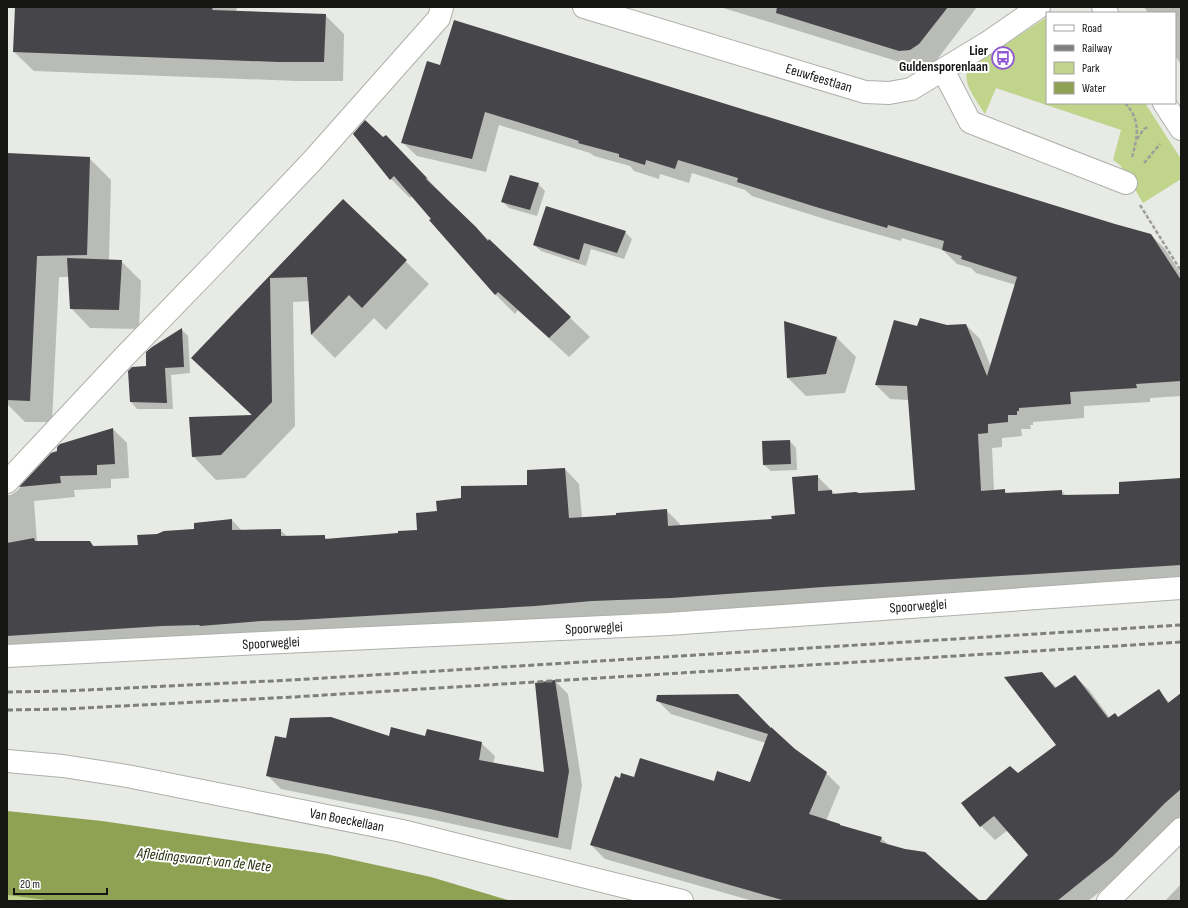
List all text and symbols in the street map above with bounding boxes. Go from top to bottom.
legend [1046,12,1176,104]
text: Road [1082,21,1102,36]
text: Railway [1082,41,1113,56]
place label: Lier Guldensporenlaan [899,42,989,75]
bus stop icon: Lier Guldensporenlaan [990,45,1016,71]
street label: Eeuwfeestlaan [784,60,854,96]
text: Park [1082,61,1100,76]
text: Water [1082,81,1106,96]
street label: Spoorweglei [889,596,947,616]
street label: Spoorweglei [565,618,623,638]
street label: Spoorweglei [242,633,300,653]
street label: Van Boeckellaan [308,804,386,836]
water label: Afleidingsvaart van de Nete [135,843,272,876]
scale bar [14,870,107,896]
text: 20 m [20,877,40,892]

